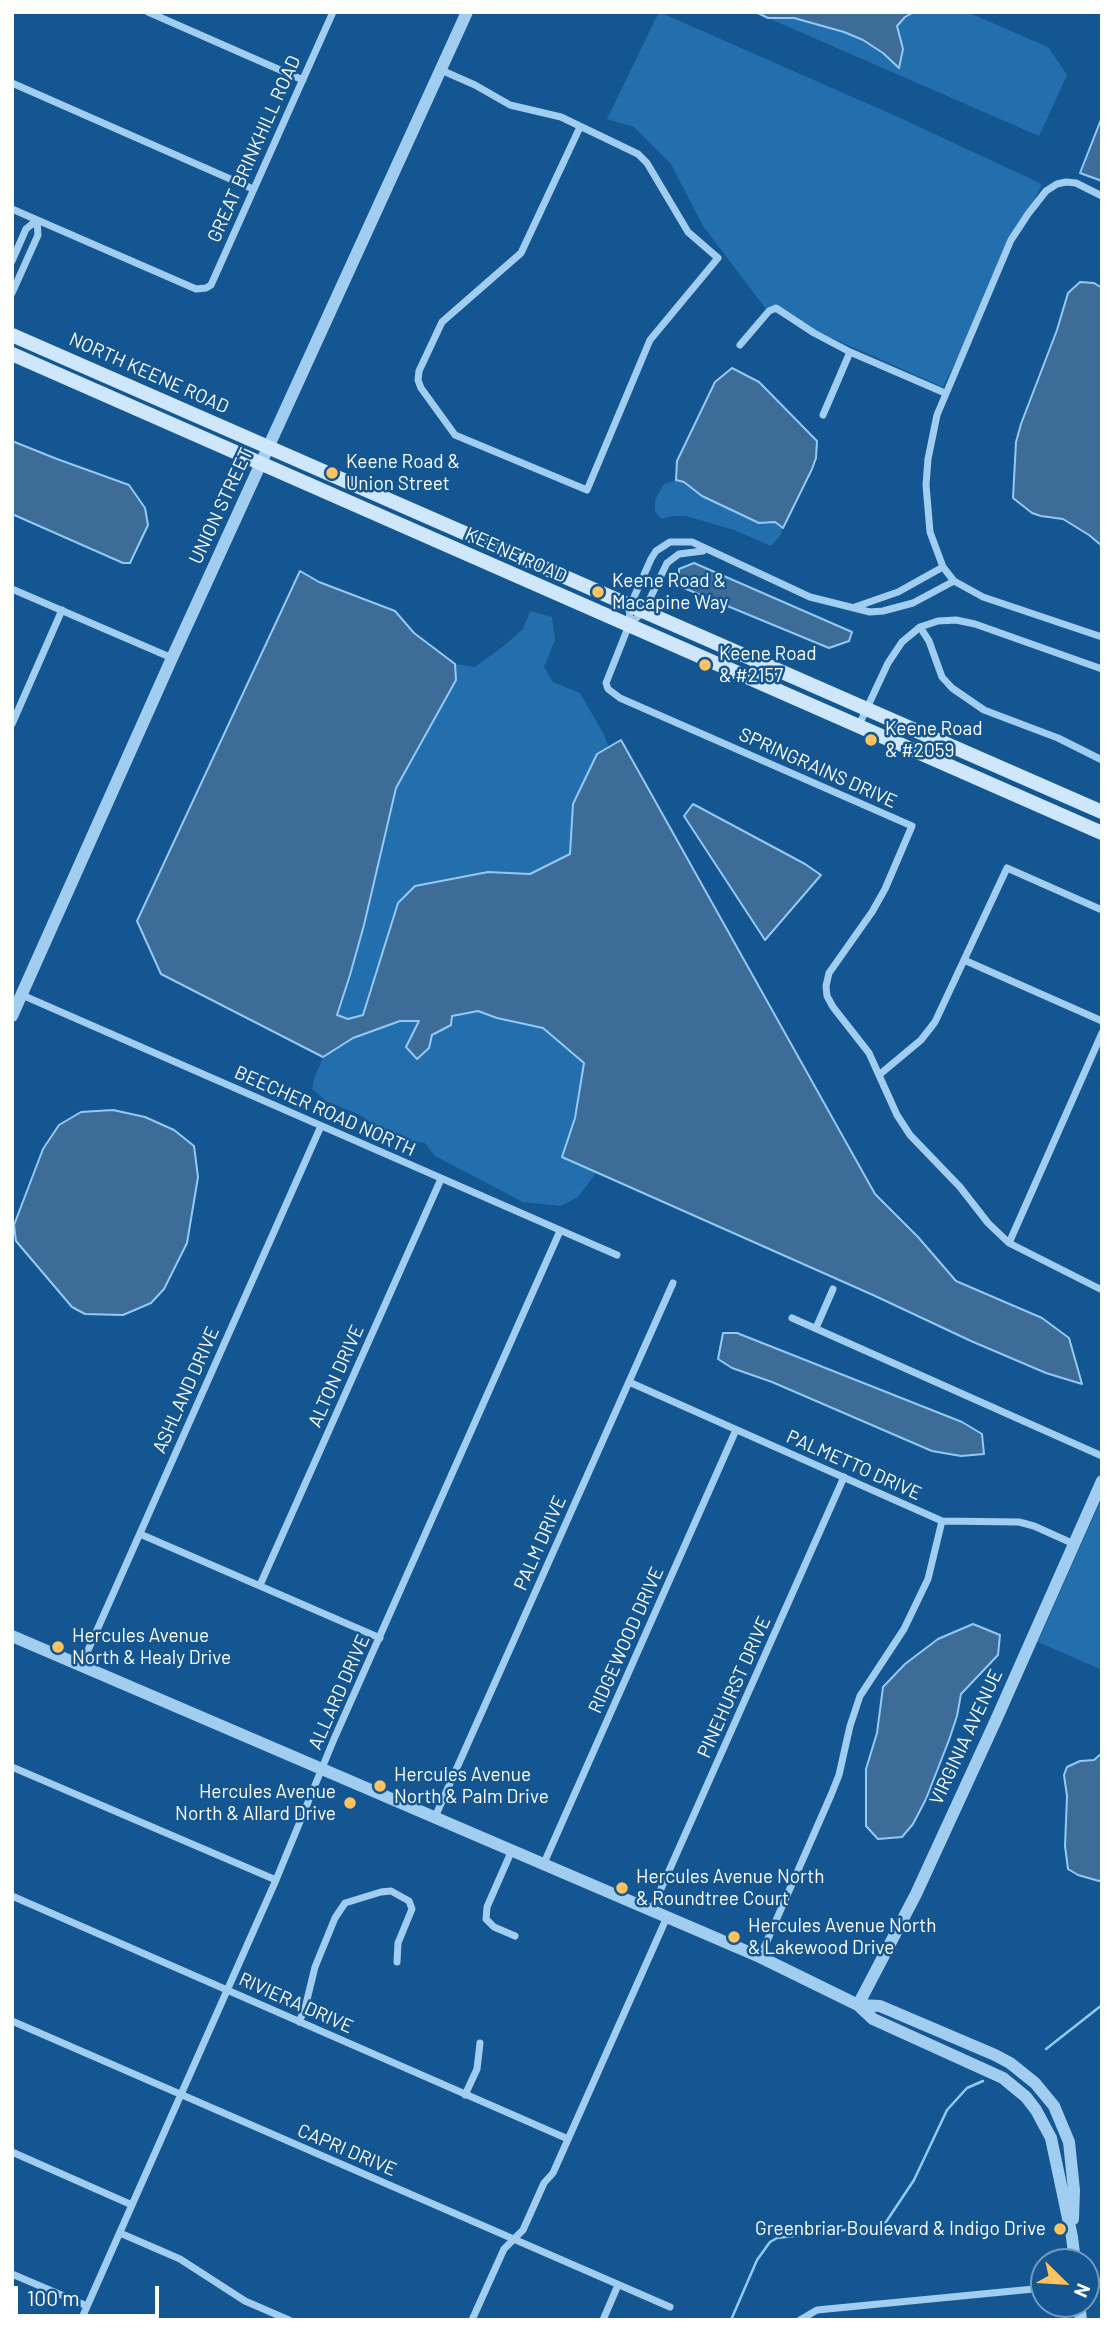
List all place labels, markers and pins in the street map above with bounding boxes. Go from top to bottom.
place label: Keene Road & Union Street [346,451,460,495]
marker: Keene Road & Union Street [324,465,340,481]
place label: Keene Road & Macapine Way [612,570,728,614]
marker: Keene Road & Macapine Way [590,584,606,600]
place label: Keene Road & #2157 [719,643,817,687]
marker: Keene Road & #2157 [697,657,713,673]
place label: Keene Road & #2059 [885,718,983,762]
marker: Keene Road & #2059 [863,732,879,748]
place label: Hercules Avenue North & Healy Drive [72,1625,231,1669]
marker: Hercules Avenue North & Healy Drive [50,1639,66,1655]
place label: Hercules Avenue North & Palm Drive [394,1764,549,1808]
marker: Hercules Avenue North & Palm Drive [372,1778,388,1794]
place label: Hercules Avenue North & Allard Drive [175,1781,336,1825]
marker: Hercules Avenue North & Allard Drive [342,1795,358,1811]
place label: Hercules Avenue North & Roundtree Court [636,1866,824,1910]
marker: Hercules Avenue North & Roundtree Court [614,1880,630,1896]
place label: Hercules Avenue North & Lakewood Drive [748,1915,936,1959]
marker: Hercules Avenue North & Lakewood Drive [726,1929,742,1945]
place label: Greenbriar Boulevard & Indigo Drive [755,2218,1046,2240]
marker: Greenbriar Boulevard & Indigo Drive [1052,2221,1068,2237]

